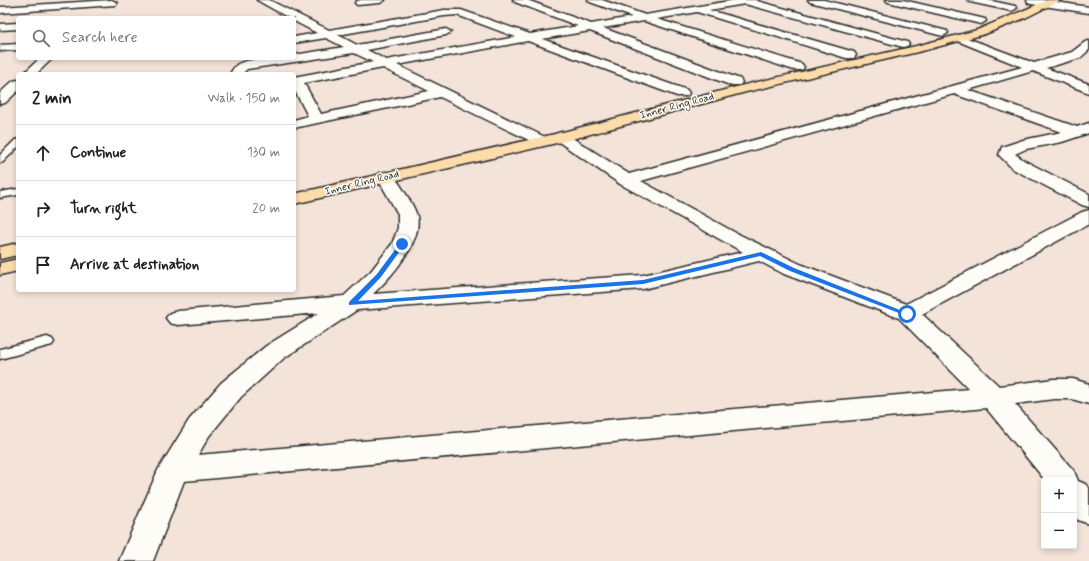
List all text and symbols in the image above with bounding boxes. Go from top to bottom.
search box [16,16,296,60]
icon: search [30,27,52,49]
text: Search here [62,28,138,48]
text: 2 min [32,87,72,109]
street label: Inner Ring Road [638,89,716,124]
text: Walk · 150 m [207,90,280,107]
icon: ahead [32,142,54,164]
text: Continue [70,143,126,163]
text: 130 m [247,144,280,161]
street label: Inner Ring Road [323,167,401,200]
icon: right [32,198,54,220]
text: Turn right [70,199,137,219]
text: 20 m [252,200,280,217]
route end [393,235,411,253]
icon: arrive [32,254,54,276]
text: Arrive at destination [70,255,199,275]
route start [898,305,916,323]
map controls [1041,477,1077,549]
button: + [1041,477,1077,513]
button: − [1041,513,1077,549]

